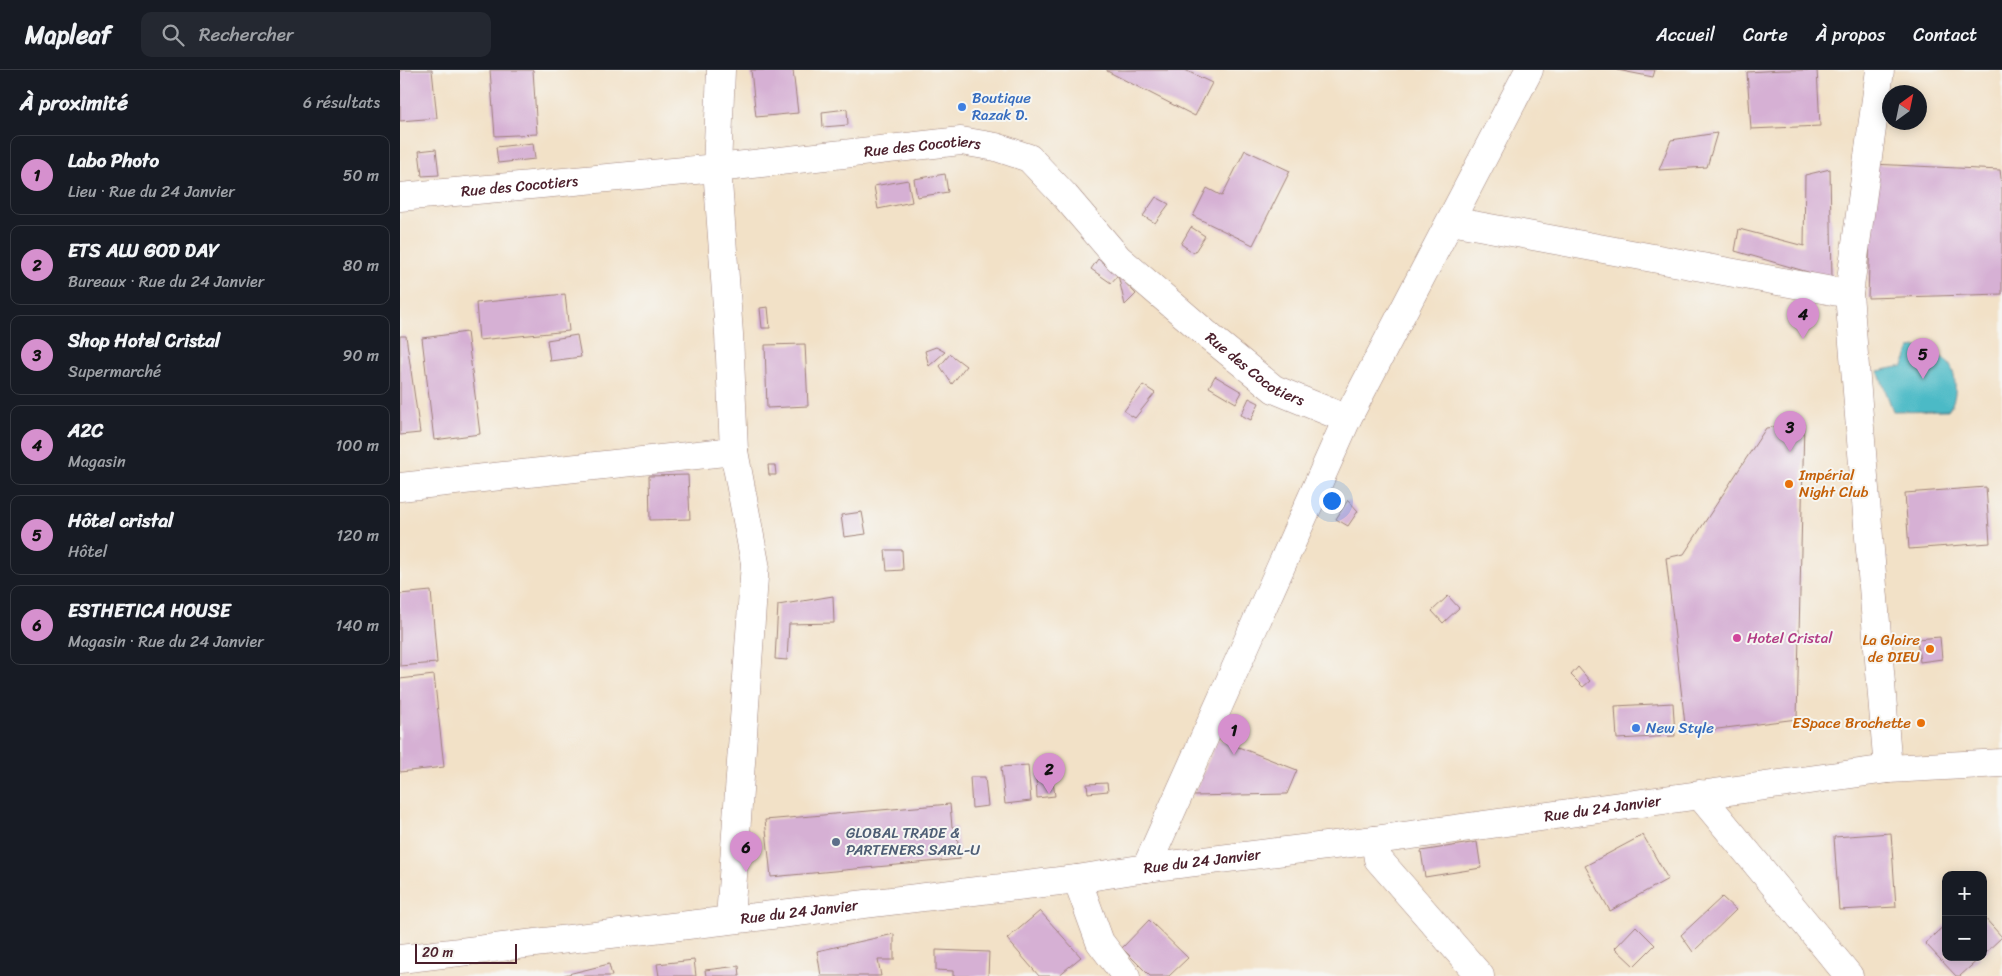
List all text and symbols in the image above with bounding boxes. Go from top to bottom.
search box [141,12,491,57]
text: Mapleaf [25,14,111,56]
text: Rechercher [199,18,294,51]
text: Accueil [1656,19,1715,51]
text: Carte [1743,19,1788,51]
text: À propos [1816,19,1885,51]
text: Contact [1913,19,1977,51]
icon: search [159,21,187,49]
text: À proximité [20,84,128,122]
place label: Boutique Razak D. [972,85,1031,128]
north arrow [1882,85,1927,130]
text: 6 résultats [303,88,380,117]
marker: Boutique Razak D. [956,101,968,113]
street label: Rue des Cocotiers [863,128,984,165]
text: Labo Photo [68,144,159,177]
text: 1 [34,161,40,190]
text: 50 m [343,161,379,190]
street label: Rue des Cocotiers [460,168,580,204]
text: Lieu · Rue du 24 Janvier [68,177,235,206]
text: ETS ALU GOD DAY [68,234,219,267]
text: 2 [32,251,42,280]
text: 80 m [343,251,379,280]
text: Bureaux · Rue du 24 Janvier [68,267,264,296]
pin: 4 [1787,298,1819,339]
text: Shop Hotel Cristal [68,324,220,357]
street label: Rue des Cocotiers [1199,325,1309,414]
pin: 5 [1907,338,1939,379]
text: 3 [33,341,41,370]
text: 90 m [343,341,379,370]
text: Supermarché [68,357,161,386]
pin: 3 [1774,411,1806,452]
text: A2C [68,414,103,447]
text: 4 [32,431,42,460]
text: 100 m [335,431,379,460]
text: Magasin [68,447,126,476]
place label: Impérial Night Club [1798,462,1869,505]
marker: Impérial Night Club [1783,478,1795,490]
your location [1319,488,1345,514]
text: Hôtel cristal [68,504,173,537]
text: 5 [32,521,42,550]
text: 120 m [336,521,379,550]
text: Hôtel [68,537,107,566]
text: ESTHETICA HOUSE [68,594,231,627]
text: 6 [32,611,42,640]
text: 140 m [336,611,379,640]
place label: Hotel Cristal [1747,625,1833,651]
text: Magasin · Rue du 24 Janvier [68,627,264,656]
place label: La Gloire de DIEU [1862,627,1920,670]
marker: Hotel Cristal [1731,632,1743,644]
marker: La Gloire de DIEU [1924,643,1936,655]
place label: ESpace Brochette [1792,710,1911,736]
pin: 1 [1218,714,1250,755]
place label: New Style [1646,715,1714,741]
marker: ESpace Brochette [1915,717,1927,729]
marker: New Style [1630,722,1642,734]
pin: 2 [1033,753,1065,794]
street label: Rue du 24 Janvier [1542,787,1663,829]
place label: GLOBAL TRADE & PARTENERS SARL-U [846,820,980,863]
pin: 6 [730,831,762,872]
marker: GLOBAL TRADE & PARTENERS SARL-U [830,836,842,848]
street label: Rue du 24 Janvier [1142,841,1263,881]
map controls [1942,871,1987,961]
button: + [1942,871,1987,916]
street label: Rue du 24 Janvier [739,892,860,932]
button: − [1942,916,1987,961]
text: 20 m [422,940,453,965]
scale bar [415,941,518,964]

